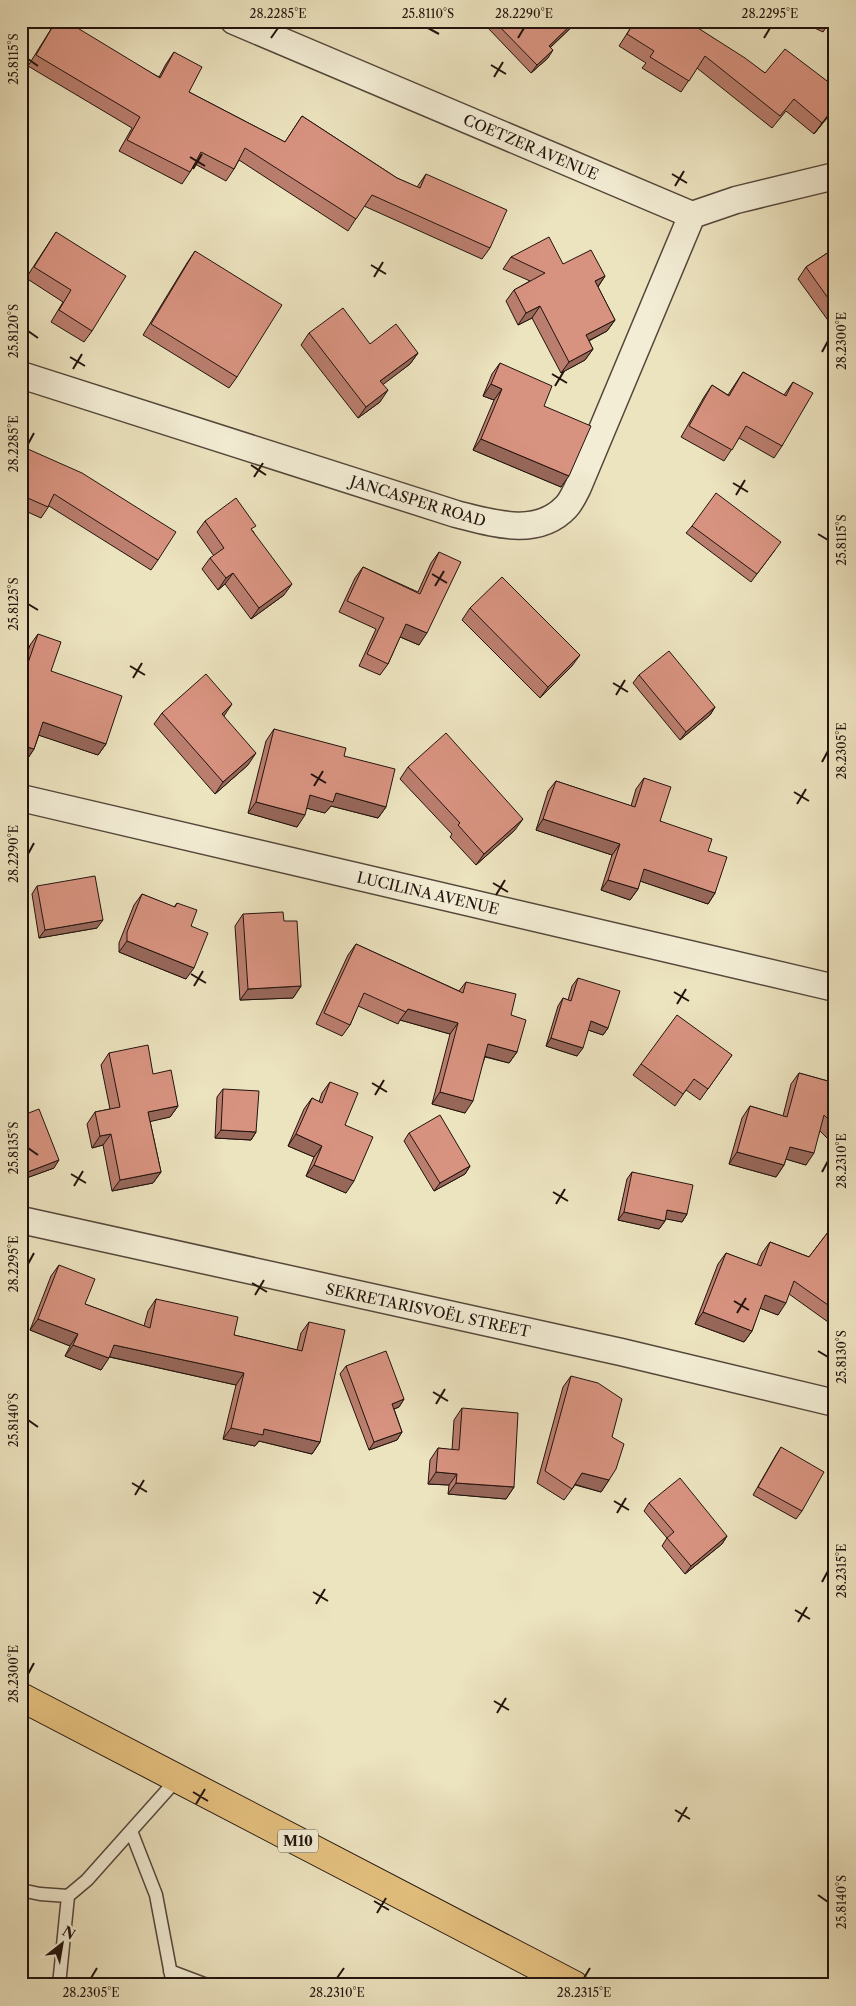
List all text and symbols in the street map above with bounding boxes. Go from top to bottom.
text: 28.2285°E [250,6,306,21]
text: 25.8110°S [402,6,454,21]
text: 28.2290°E [495,6,553,21]
text: 28.2295°E [742,6,798,21]
text: 25.8115°S [6,33,21,85]
street label: COETZER AVENUE [461,110,601,184]
text: 25.8120°S [6,304,21,358]
text: 28.2300°E [834,312,849,370]
text: 28.2285°E [6,416,21,472]
street label: JANCASPER ROAD [346,471,488,531]
text: 25.8115°S [834,514,849,566]
text: 25.8125°S [6,577,21,631]
text: 28.2305°E [834,722,849,780]
text: 28.2290°E [6,825,21,883]
street label: LUCILINA AVENUE [355,867,501,919]
text: 25.8135°S [6,1121,21,1175]
text: 28.2310°E [834,1133,849,1189]
text: 28.2295°E [6,1236,21,1292]
street label: SEKRETARISVOËL STREET [324,1279,533,1341]
text: 25.8130°S [834,1330,849,1384]
text: 25.8140°S [6,1393,21,1447]
text: 28.2315°E [834,1544,849,1598]
text: 28.2300°E [6,1645,21,1703]
road number: M10 [278,1830,318,1852]
text: 25.8140°S [834,1875,849,1929]
north arrow [38,1918,88,1968]
text: N [59,1922,79,1944]
text: 28.2305°E [62,1985,120,2000]
text: 28.2310°E [309,1985,365,2000]
text: 28.2315°E [557,1985,611,2000]

